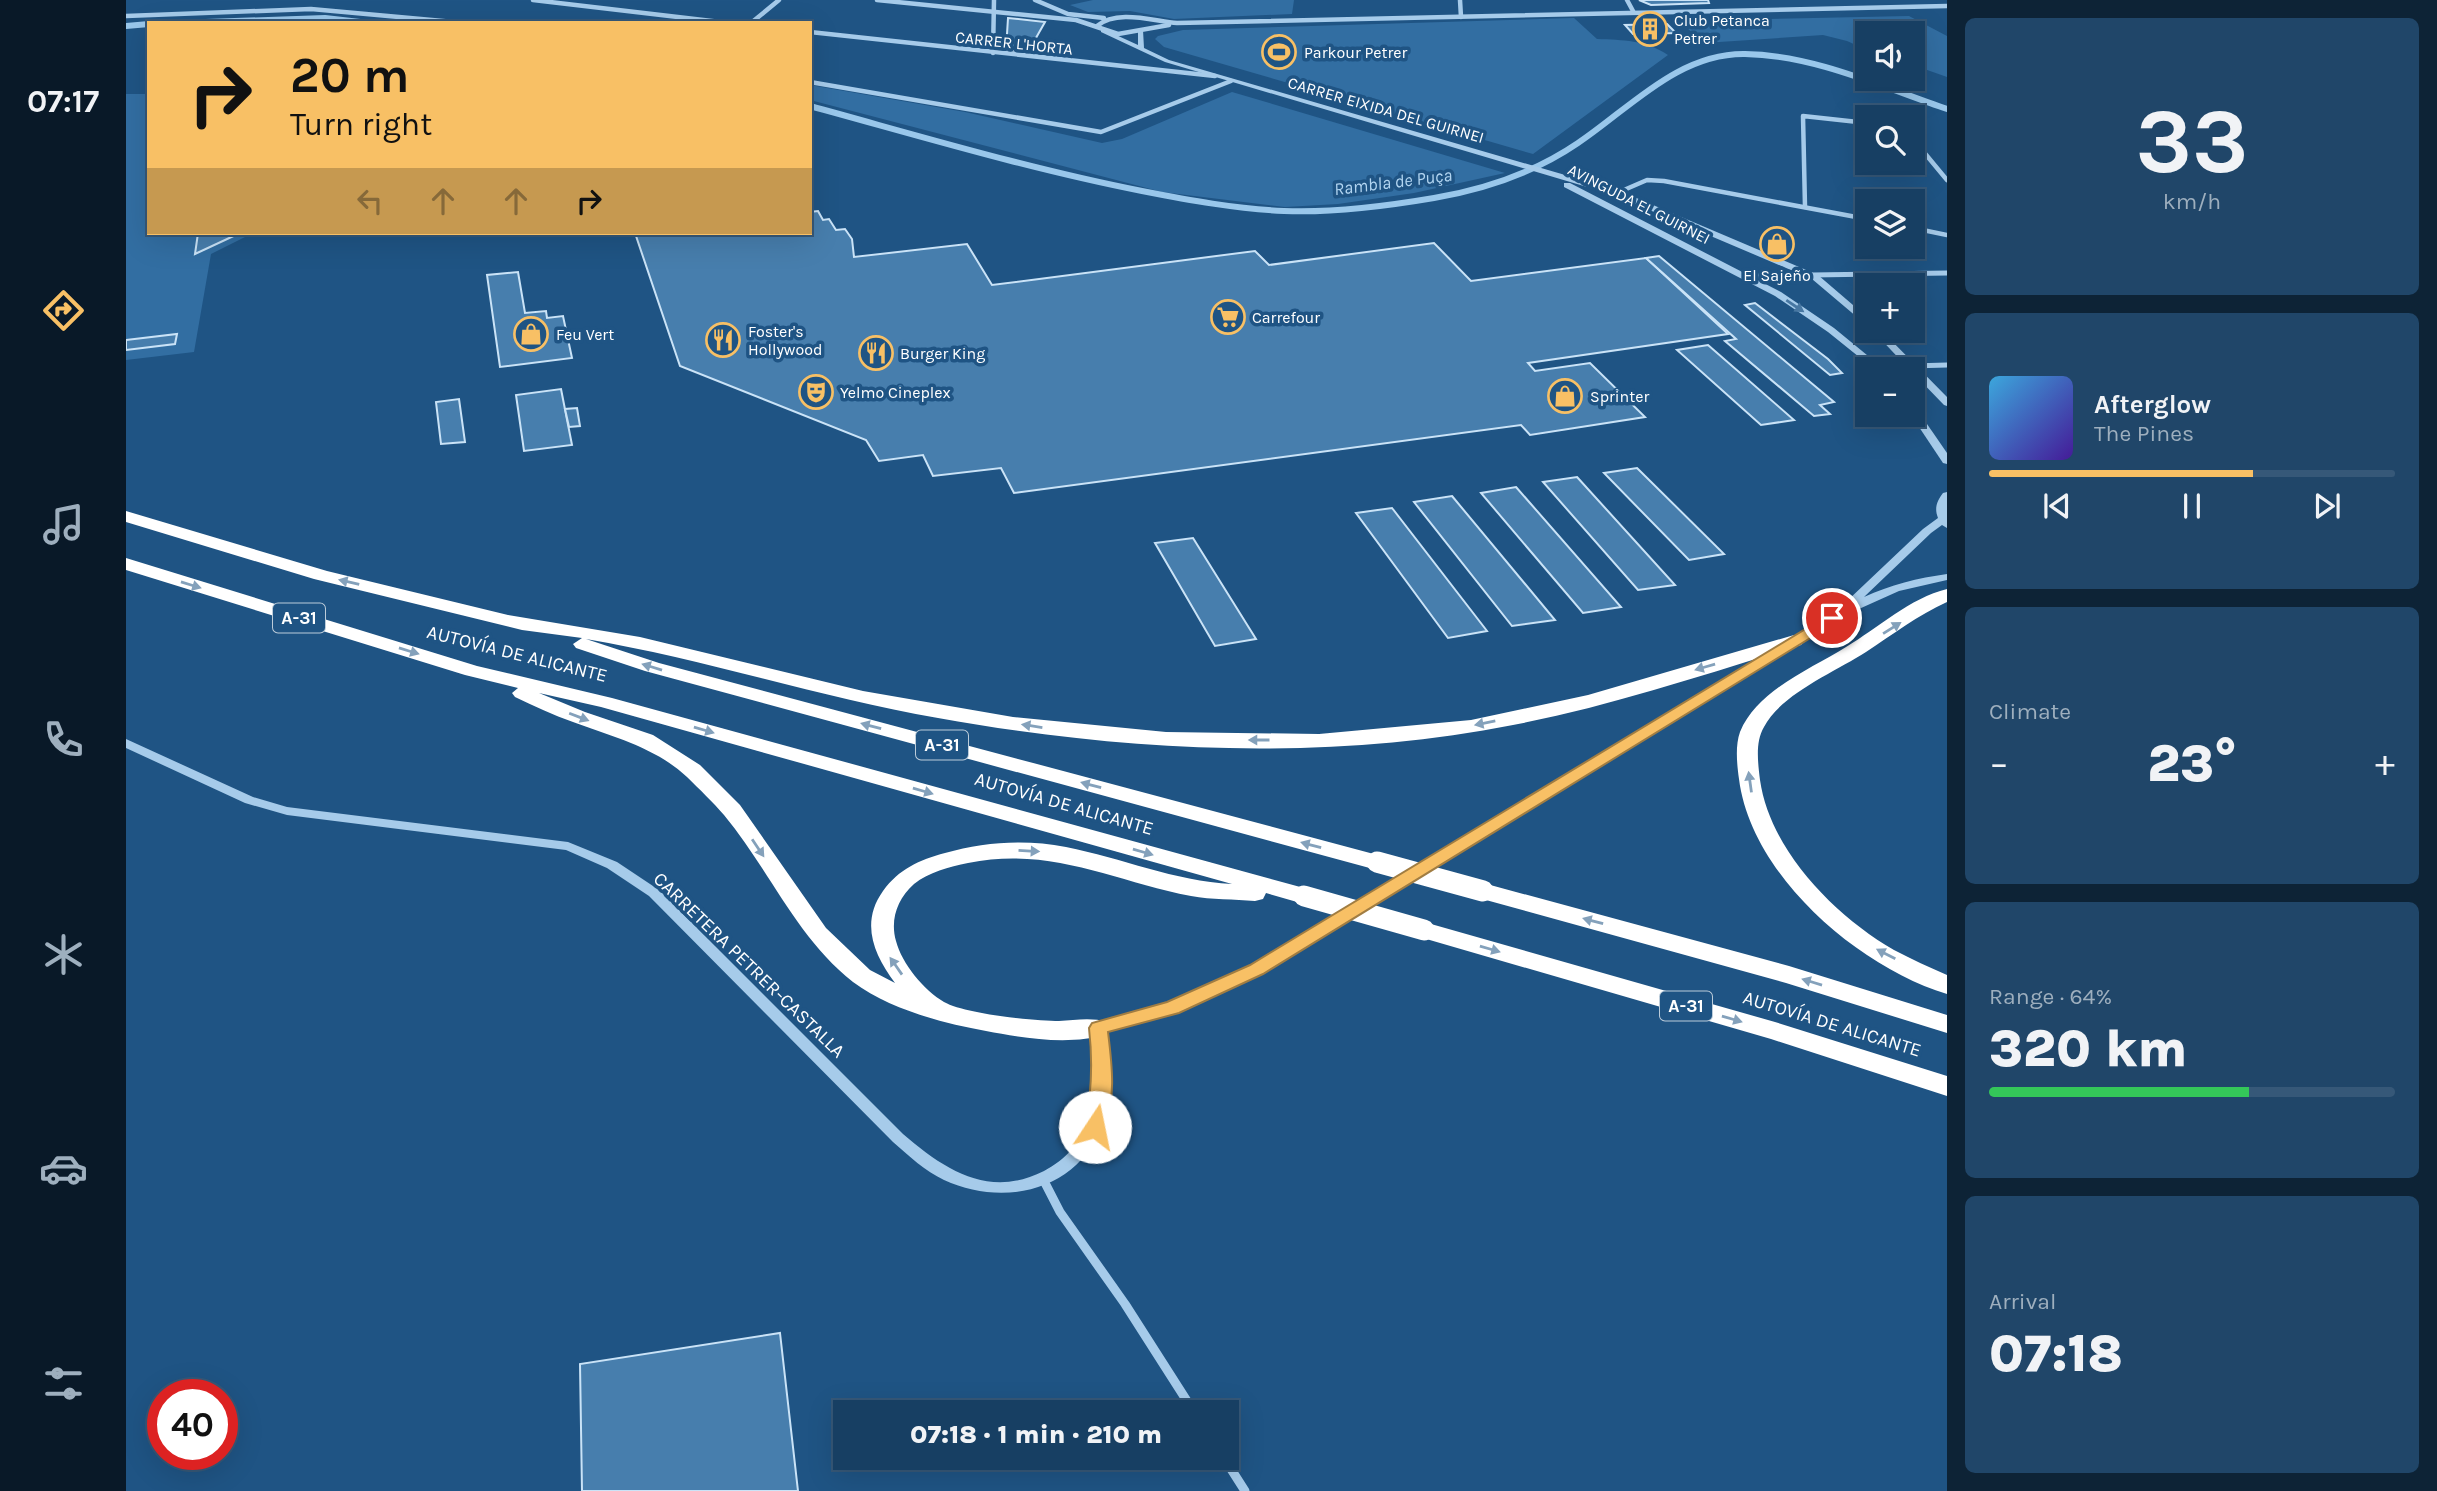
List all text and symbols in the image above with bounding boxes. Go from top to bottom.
building icon: Club Petanca Petrer [1631,10,1669,48]
place label: Club Petanca Petrer [1674,11,1770,48]
map controls [1855,21,1925,427]
button: sound [1855,21,1925,91]
street label: CARRER L'HORTA [954,27,1074,59]
sports icon: Parkour Petrer [1260,33,1298,71]
place label: Parkour Petrer [1304,43,1408,62]
text: 20 m [290,47,410,104]
icon: right [175,49,266,140]
street label: CARRER EIXIDA DEL GUIRNEI [1286,73,1486,147]
text: 07:17 [27,83,99,120]
text: 33 [2135,89,2249,195]
button: search [1855,105,1925,175]
text: Turn right [290,106,432,143]
street label: AVINGUDA EL GUIRNEI [1565,160,1713,248]
water label: Rambla de Puça [1333,164,1453,200]
icon: left [351,182,389,220]
icon: ahead [424,182,462,220]
icon: ahead [497,182,535,220]
icon: right [570,182,608,220]
text: km/h [2163,188,2221,215]
button: layers [1855,189,1925,259]
shop icon: El Sajeño [1758,225,1796,263]
place label: El Sajeño [1743,266,1811,285]
button: + [1855,273,1925,343]
icon: directions [39,286,88,335]
supermarket icon: Carrefour [1209,298,1247,336]
one-way arrow [1786,299,1804,313]
place label: Carrefour [1252,308,1320,327]
shop icon: Feu Vert [512,315,550,353]
restaurant icon: Foster's Hollywood [704,321,742,359]
place label: Foster's Hollywood [748,322,822,359]
place label: Feu Vert [556,325,614,344]
restaurant icon: Burger King [857,334,895,372]
place label: Burger King [900,344,985,363]
button: − [1855,357,1925,427]
theatre icon: Yelmo Cineplex [797,373,835,411]
shop icon: Sprinter [1546,377,1584,415]
place label: Yelmo Cineplex [840,383,951,402]
place label: Sprinter [1590,387,1649,406]
text: Afterglow [2094,389,2211,420]
text: The Pines [2094,420,2194,447]
icon: previous [2038,487,2076,525]
icon: pause [2173,487,2211,525]
icon: next [2308,487,2346,525]
icon: music [39,500,88,549]
one-way arrow [338,576,360,587]
one-way arrow [181,580,202,590]
pin [1802,588,1862,648]
icon: arrive [1813,599,1851,637]
road number: A-31 [273,604,325,632]
street label: AUTOVÍA DE ALICANTE [425,620,610,687]
one-way arrow [1882,622,1901,635]
one-way arrow [398,647,419,657]
one-way arrow [641,661,662,671]
one-way arrow [1695,663,1716,673]
text: Climate [1989,698,2071,725]
one-way arrow [569,712,590,723]
icon: phone [39,715,88,764]
one-way arrow [1474,718,1496,729]
one-way arrow [860,720,882,731]
one-way arrow [1021,720,1043,731]
one-way arrow [693,725,715,736]
road number: A-31 [916,730,968,760]
text: 23° [2147,733,2237,794]
one-way arrow [1247,734,1269,746]
text: − [1989,741,2009,786]
text: + [2375,741,2395,786]
street label: AUTOVÍA DE ALICANTE [972,767,1156,840]
one-way arrow [1744,771,1755,793]
one-way arrow [1080,780,1101,790]
one-way arrow [913,786,934,796]
one-way arrow [751,838,764,857]
one-way arrow [1300,839,1321,849]
one-way arrow [1018,846,1040,857]
one-way arrow [1132,847,1153,857]
street label: CARRETERA PETRER-CASTALLA [649,868,849,1062]
one-way arrow [1581,915,1603,926]
icon: climate [39,930,88,979]
one-way arrow [1480,945,1501,955]
one-way arrow [1876,948,1896,959]
one-way arrow [889,957,903,975]
one-way arrow [1801,976,1822,987]
text: Range · 64% [1989,983,2112,1010]
street label: AUTOVÍA DE ALICANTE [1740,985,1924,1062]
road number: A-31 [1660,992,1712,1021]
one-way arrow [1721,1014,1743,1025]
text: 320 km [1989,1018,2187,1079]
position arrow [1058,1090,1132,1164]
icon: car [39,1144,88,1193]
text: Arrival [1989,1288,2056,1315]
text: 07:18 [1989,1323,2123,1384]
icon: filters [39,1359,88,1408]
speed limit sign: 40 [147,1379,238,1470]
text: 07:18 · 1 min · 210 m [910,1419,1162,1450]

